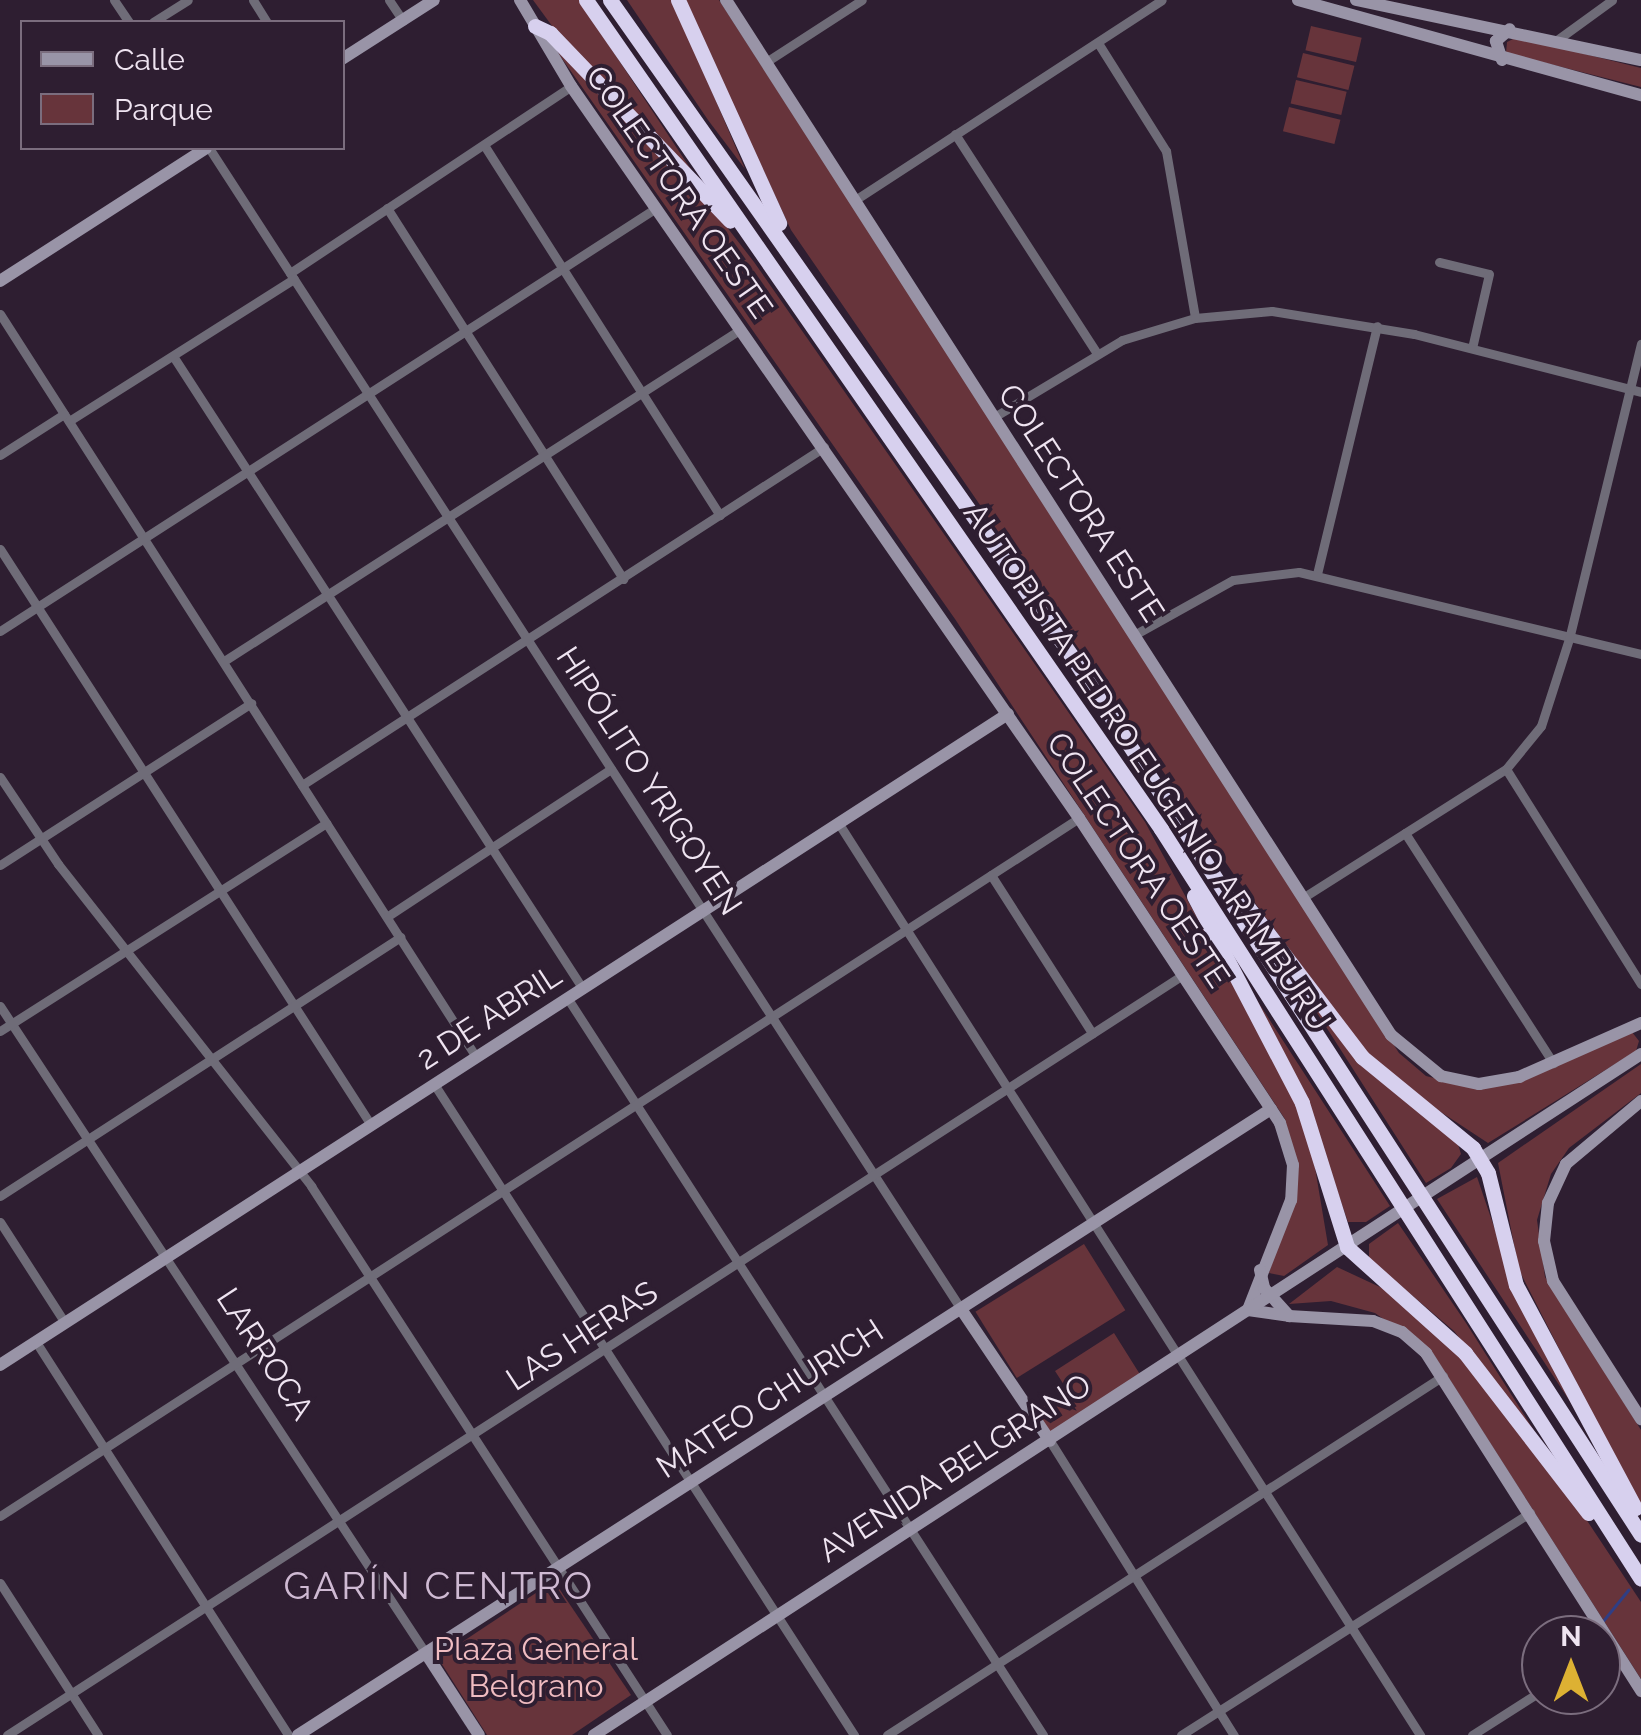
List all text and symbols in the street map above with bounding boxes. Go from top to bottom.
legend [20,20,345,150]
text: Calle [114,42,185,77]
street label: COLECTORA OESTE [577,58,781,326]
text: Parque [114,92,213,127]
street label: COLECTORA ESTE [990,377,1172,629]
street label: AUTOPISTA PEDRO EUGENIO ARAMBURU [955,495,1339,1039]
street label: HIPÓLITO YRIGOYEN [548,639,750,923]
street label: COLECTORA OESTE [1038,725,1238,995]
street label: 2 DE ABRIL [409,956,569,1078]
street label: LAS HERAS [499,1273,665,1399]
street label: LARROCA [208,1281,322,1427]
street label: MATEO CHURICH [650,1311,890,1487]
street label: AVENIDA BELGRANO [811,1365,1099,1571]
district label: GARÍN CENTRO [283,1563,595,1609]
north arrow [1521,1615,1621,1715]
text: N [1560,1620,1582,1653]
park label: Plaza General Belgrano [434,1631,638,1706]

